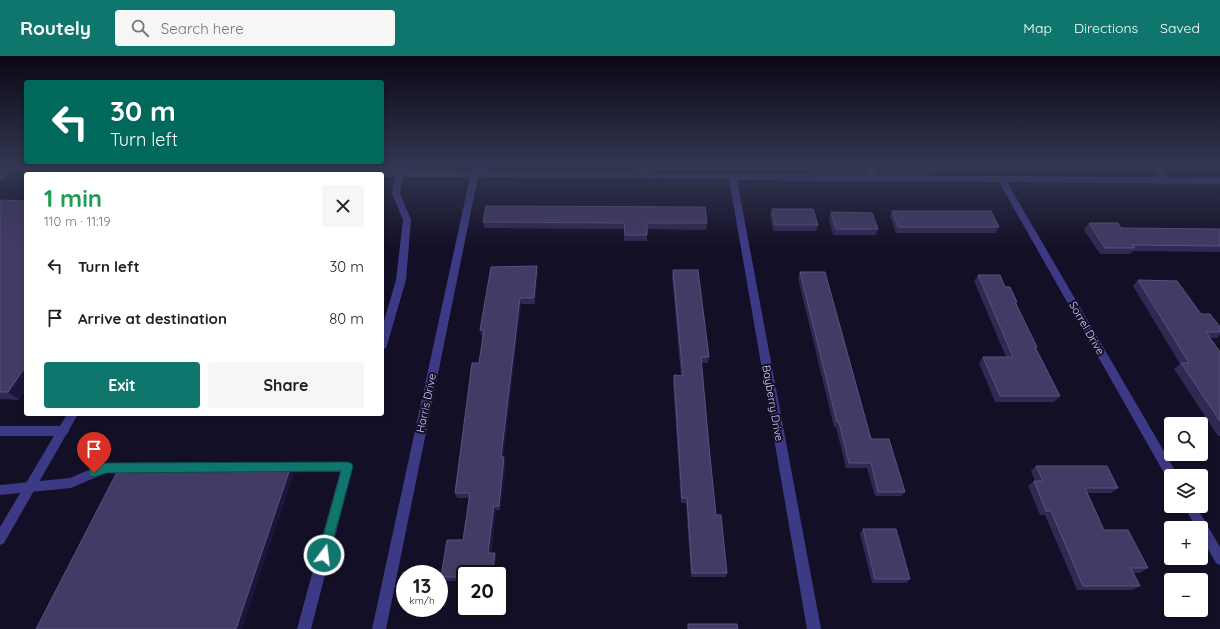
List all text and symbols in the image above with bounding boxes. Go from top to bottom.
search box [115,10,395,46]
text: Routely [20,16,91,40]
icon: search [129,17,151,39]
text: Search here [161,19,244,38]
text: Map [1023,19,1052,37]
text: Directions [1074,19,1138,37]
text: Saved [1160,19,1200,37]
text: 30 m [110,93,176,128]
icon: left [44,96,96,148]
text: Turn left [110,128,178,151]
text: 1 min [44,183,102,213]
button: close [322,185,364,227]
text: 110 m · 11:19 [44,213,111,229]
icon: left [44,255,66,277]
text: Turn left [78,257,140,276]
text: 30 m [329,257,364,276]
street label: Sorrel Drive [1066,299,1108,357]
icon: arrive [44,307,66,329]
text: Arrive at destination [78,309,227,328]
text: 80 m [329,309,364,328]
button: Exit [44,362,200,408]
button: Share [208,362,364,408]
street label: Bayberry Drive [759,364,787,442]
street label: Harris Drive [413,372,439,434]
map controls [1164,417,1208,617]
button: search [1164,417,1208,461]
pin [77,432,111,473]
icon: arrive [83,438,105,460]
button: layers [1164,469,1208,513]
button: + [1164,521,1208,565]
position arrow [303,534,345,576]
speed limit sign: 20 [456,565,508,617]
text: 13 [413,573,431,598]
button: − [1164,573,1208,617]
text: km/h [409,594,435,607]

